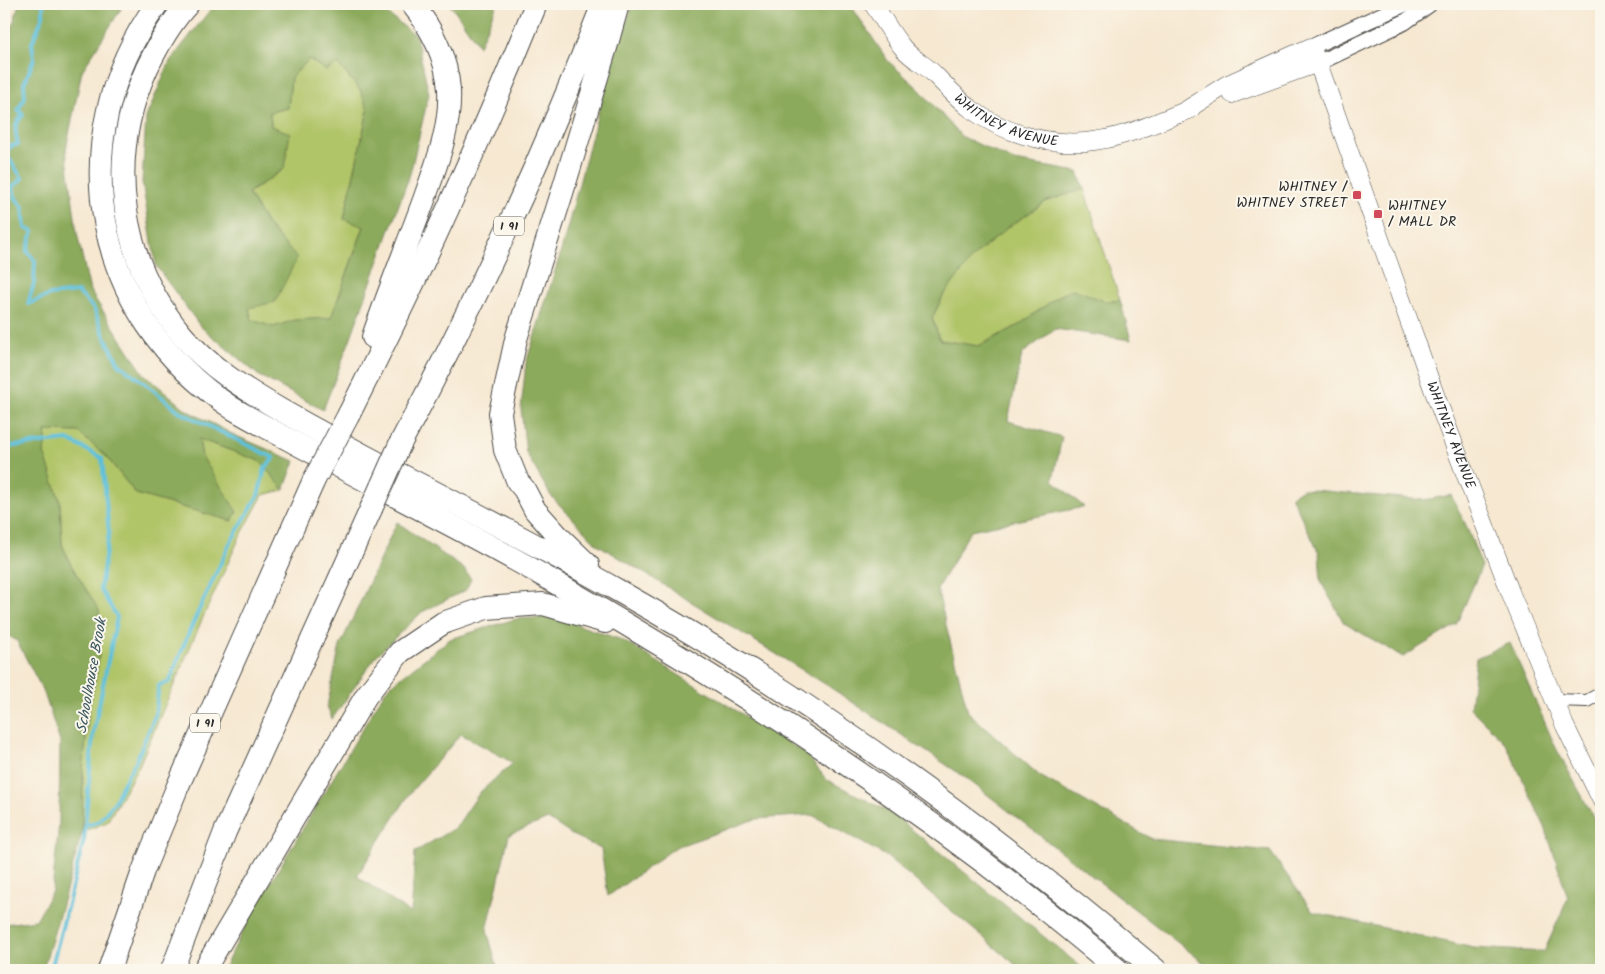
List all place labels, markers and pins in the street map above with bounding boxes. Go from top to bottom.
place label: WHITNEY / WHITNEY STREET [1237,176,1349,214]
marker: WHITNEY / WHITNEY STREET [1351,189,1363,201]
place label: WHITNEY / MALL DR [1388,195,1456,233]
marker: WHITNEY / MALL DR [1372,208,1384,220]

